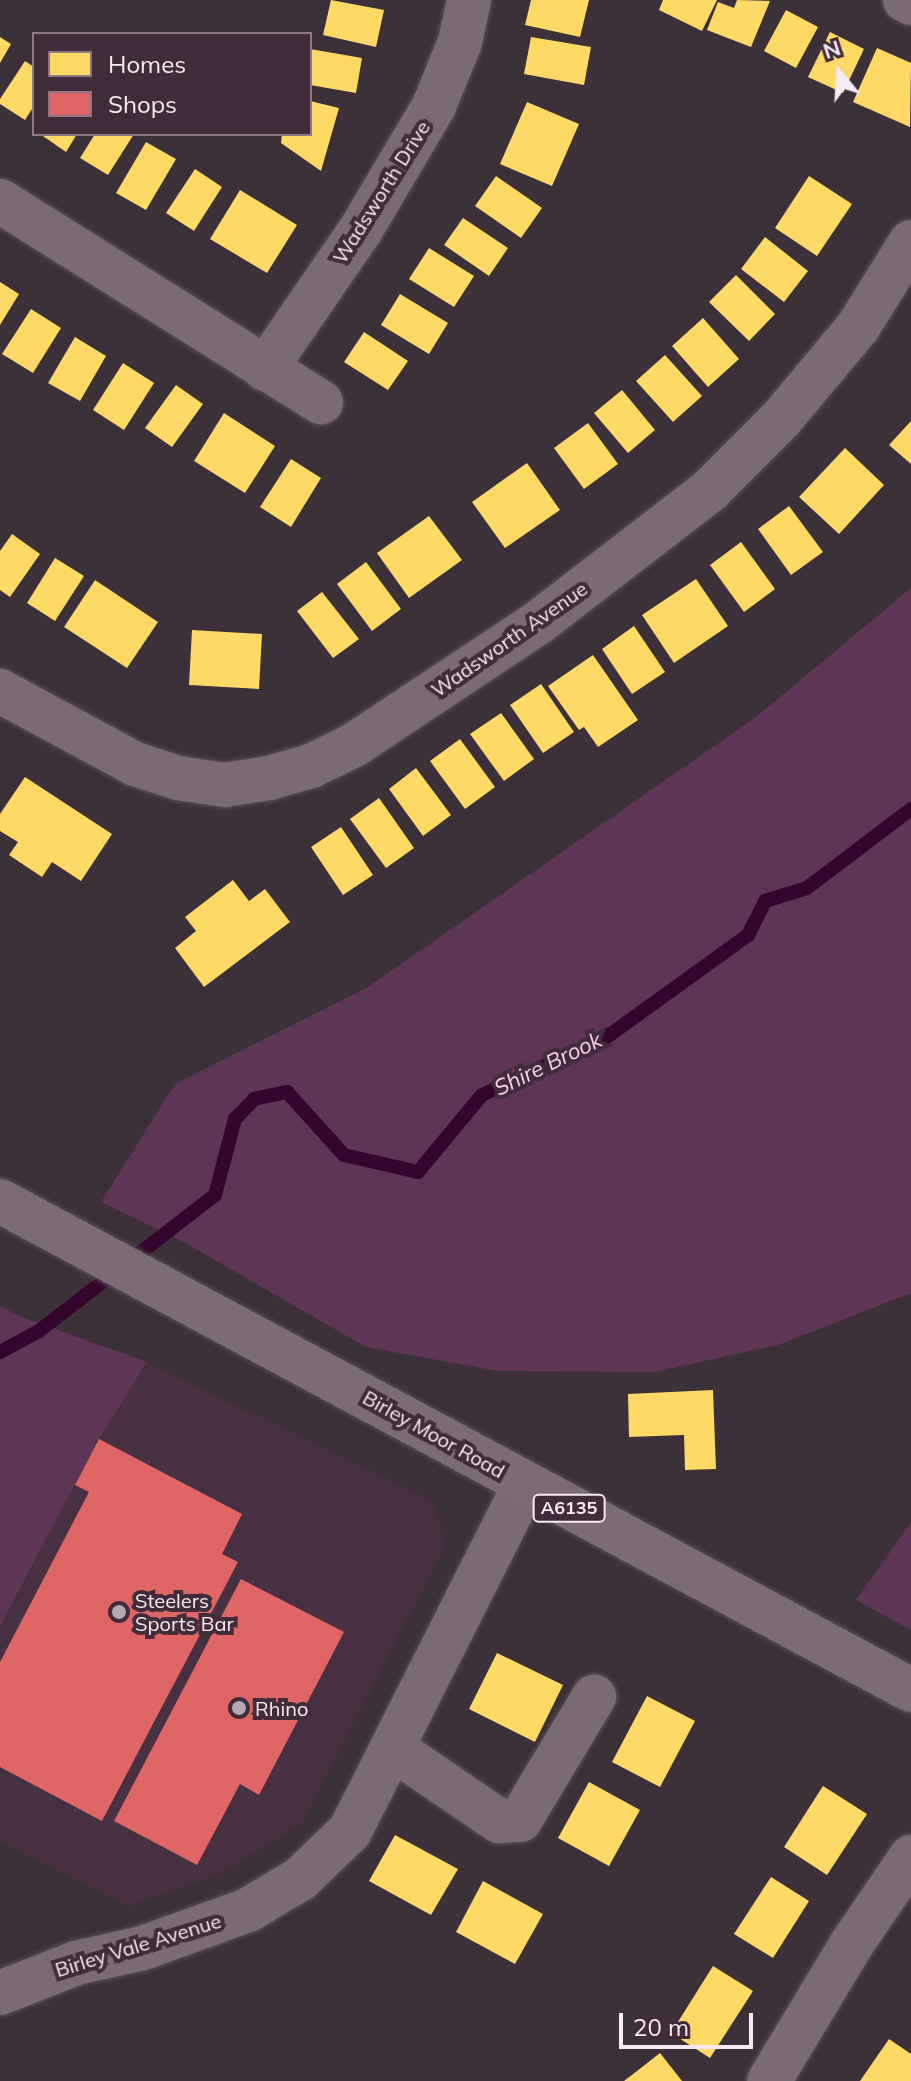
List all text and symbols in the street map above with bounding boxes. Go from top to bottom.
legend [32,32,312,136]
north arrow [799,32,879,112]
text: N [819,33,844,65]
text: Homes [108,49,186,79]
text: Shops [108,89,177,119]
street label: Wadsworth Drive [328,116,434,268]
street label: Wadsworth Avenue [426,576,592,702]
water label: Shire Brook [490,1027,606,1101]
street label: Birley Moor Road [359,1385,509,1483]
road number: A6135 [531,1494,607,1522]
place label: Steelers Sports Bar [135,1588,234,1635]
marker: Steelers Sports Bar [110,1603,128,1621]
place label: Rhino [255,1696,308,1720]
marker: Rhino [230,1699,248,1717]
street label: Birley Vale Avenue [52,1908,224,1982]
scale bar [623,1997,757,2047]
text: 20 m [633,2012,689,2042]

